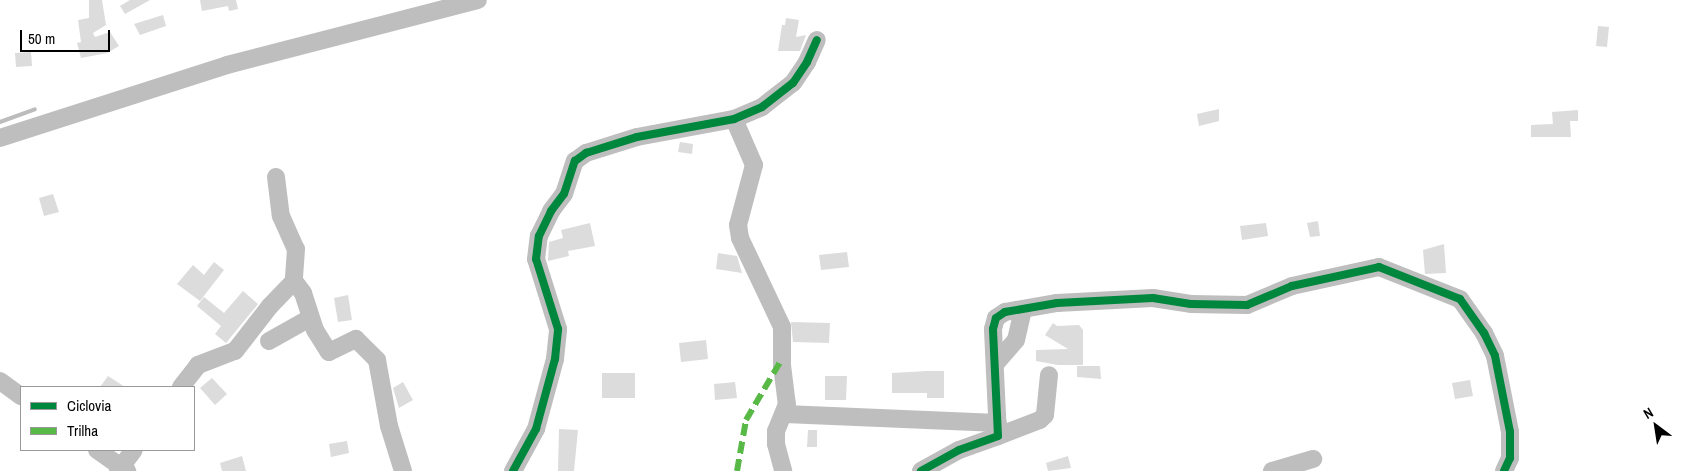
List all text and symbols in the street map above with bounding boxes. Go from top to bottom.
scale bar [22,20,112,52]
text: 50 m [28,28,55,49]
legend [20,386,195,451]
text: Ciclovia [67,395,111,416]
north arrow [1631,401,1681,451]
text: N [1640,403,1656,423]
text: Trilha [67,420,98,441]

